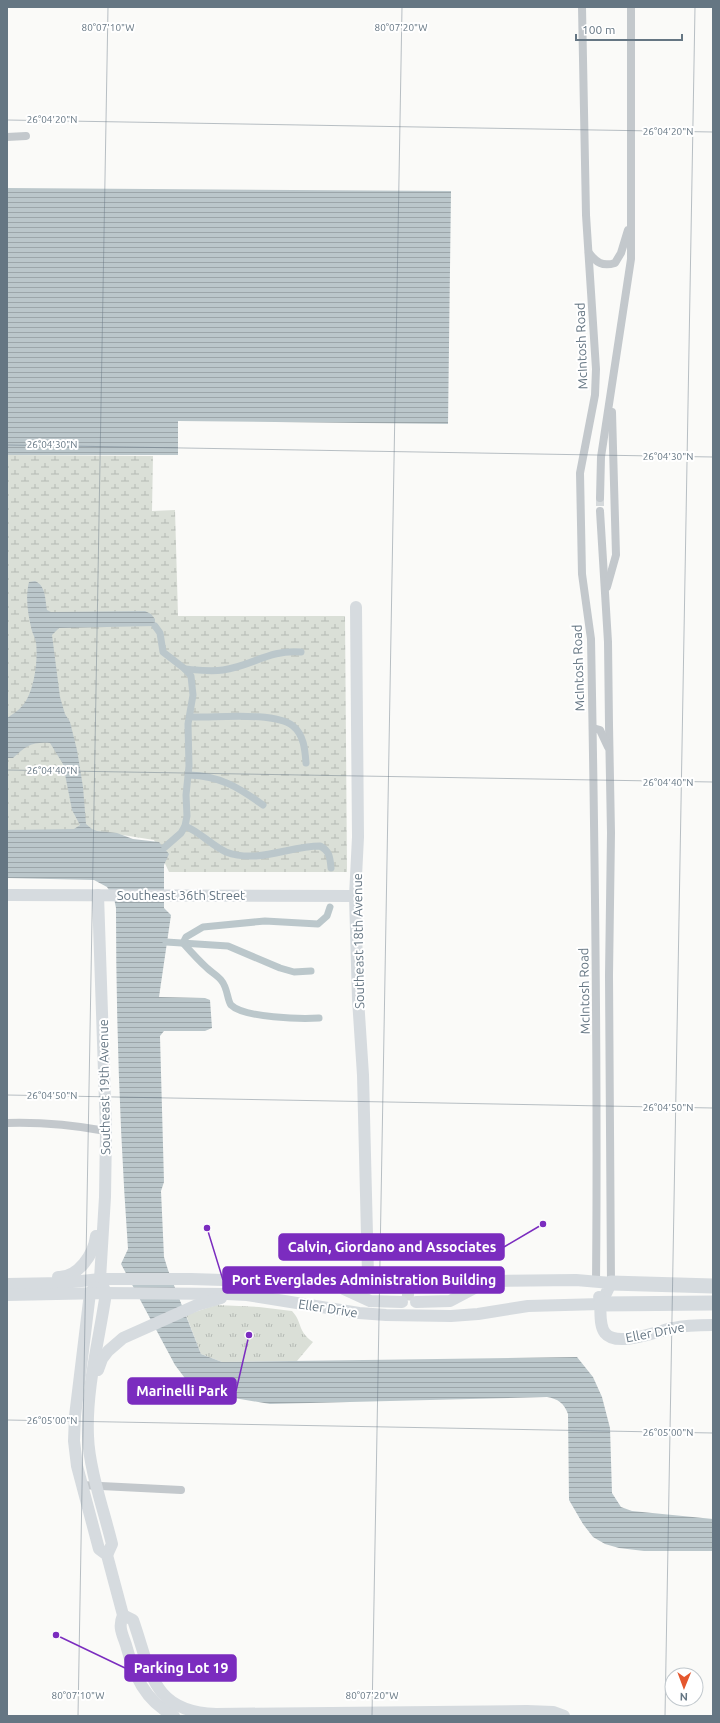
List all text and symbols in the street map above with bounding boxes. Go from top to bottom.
scale bar [576,16,682,42]
text: 80°07'10"W [82,22,134,33]
text: 80°07'20"W [375,22,427,33]
text: 100 m [582,23,615,36]
text: 26°04'20"N [27,114,77,125]
text: 26°04'20"N [643,126,693,137]
street label: McIntosh Road [572,302,590,390]
text: 26°04'30"N [27,439,77,450]
text: 26°04'30"N [643,451,693,462]
street label: McIntosh Road [569,624,587,712]
text: 26°04'40"N [27,765,77,776]
text: 26°04'40"N [643,777,693,788]
street label: Southeast 18th Avenue [350,873,366,1009]
street label: Southeast 36th Street [117,888,245,902]
street label: McIntosh Road [576,947,592,1035]
street label: Southeast 19th Avenue [96,1019,112,1155]
text: 26°04'50"N [27,1090,77,1101]
text: 26°04'50"N [643,1102,693,1113]
callout: Calvin, Giordano and Associates [279,1234,504,1260]
text: Calvin, Giordano and Associates [288,1239,497,1255]
callout: Port Everglades Administration Building [223,1267,504,1293]
text: Port Everglades Administration Building [232,1272,496,1288]
street label: Eller Drive [297,1296,359,1320]
street label: Eller Drive [624,1319,686,1345]
callout: Marinelli Park [128,1378,236,1404]
text: Marinelli Park [136,1383,228,1399]
text: 26°05'00"N [27,1415,77,1426]
text: 26°05'00"N [643,1427,693,1438]
callout: Parking Lot 19 [125,1655,236,1681]
text: Parking Lot 19 [134,1660,228,1676]
north arrow [664,1667,704,1707]
text: 80°07'10"W [52,1690,104,1701]
text: 80°07'20"W [346,1690,398,1701]
text: N [680,1691,688,1703]

